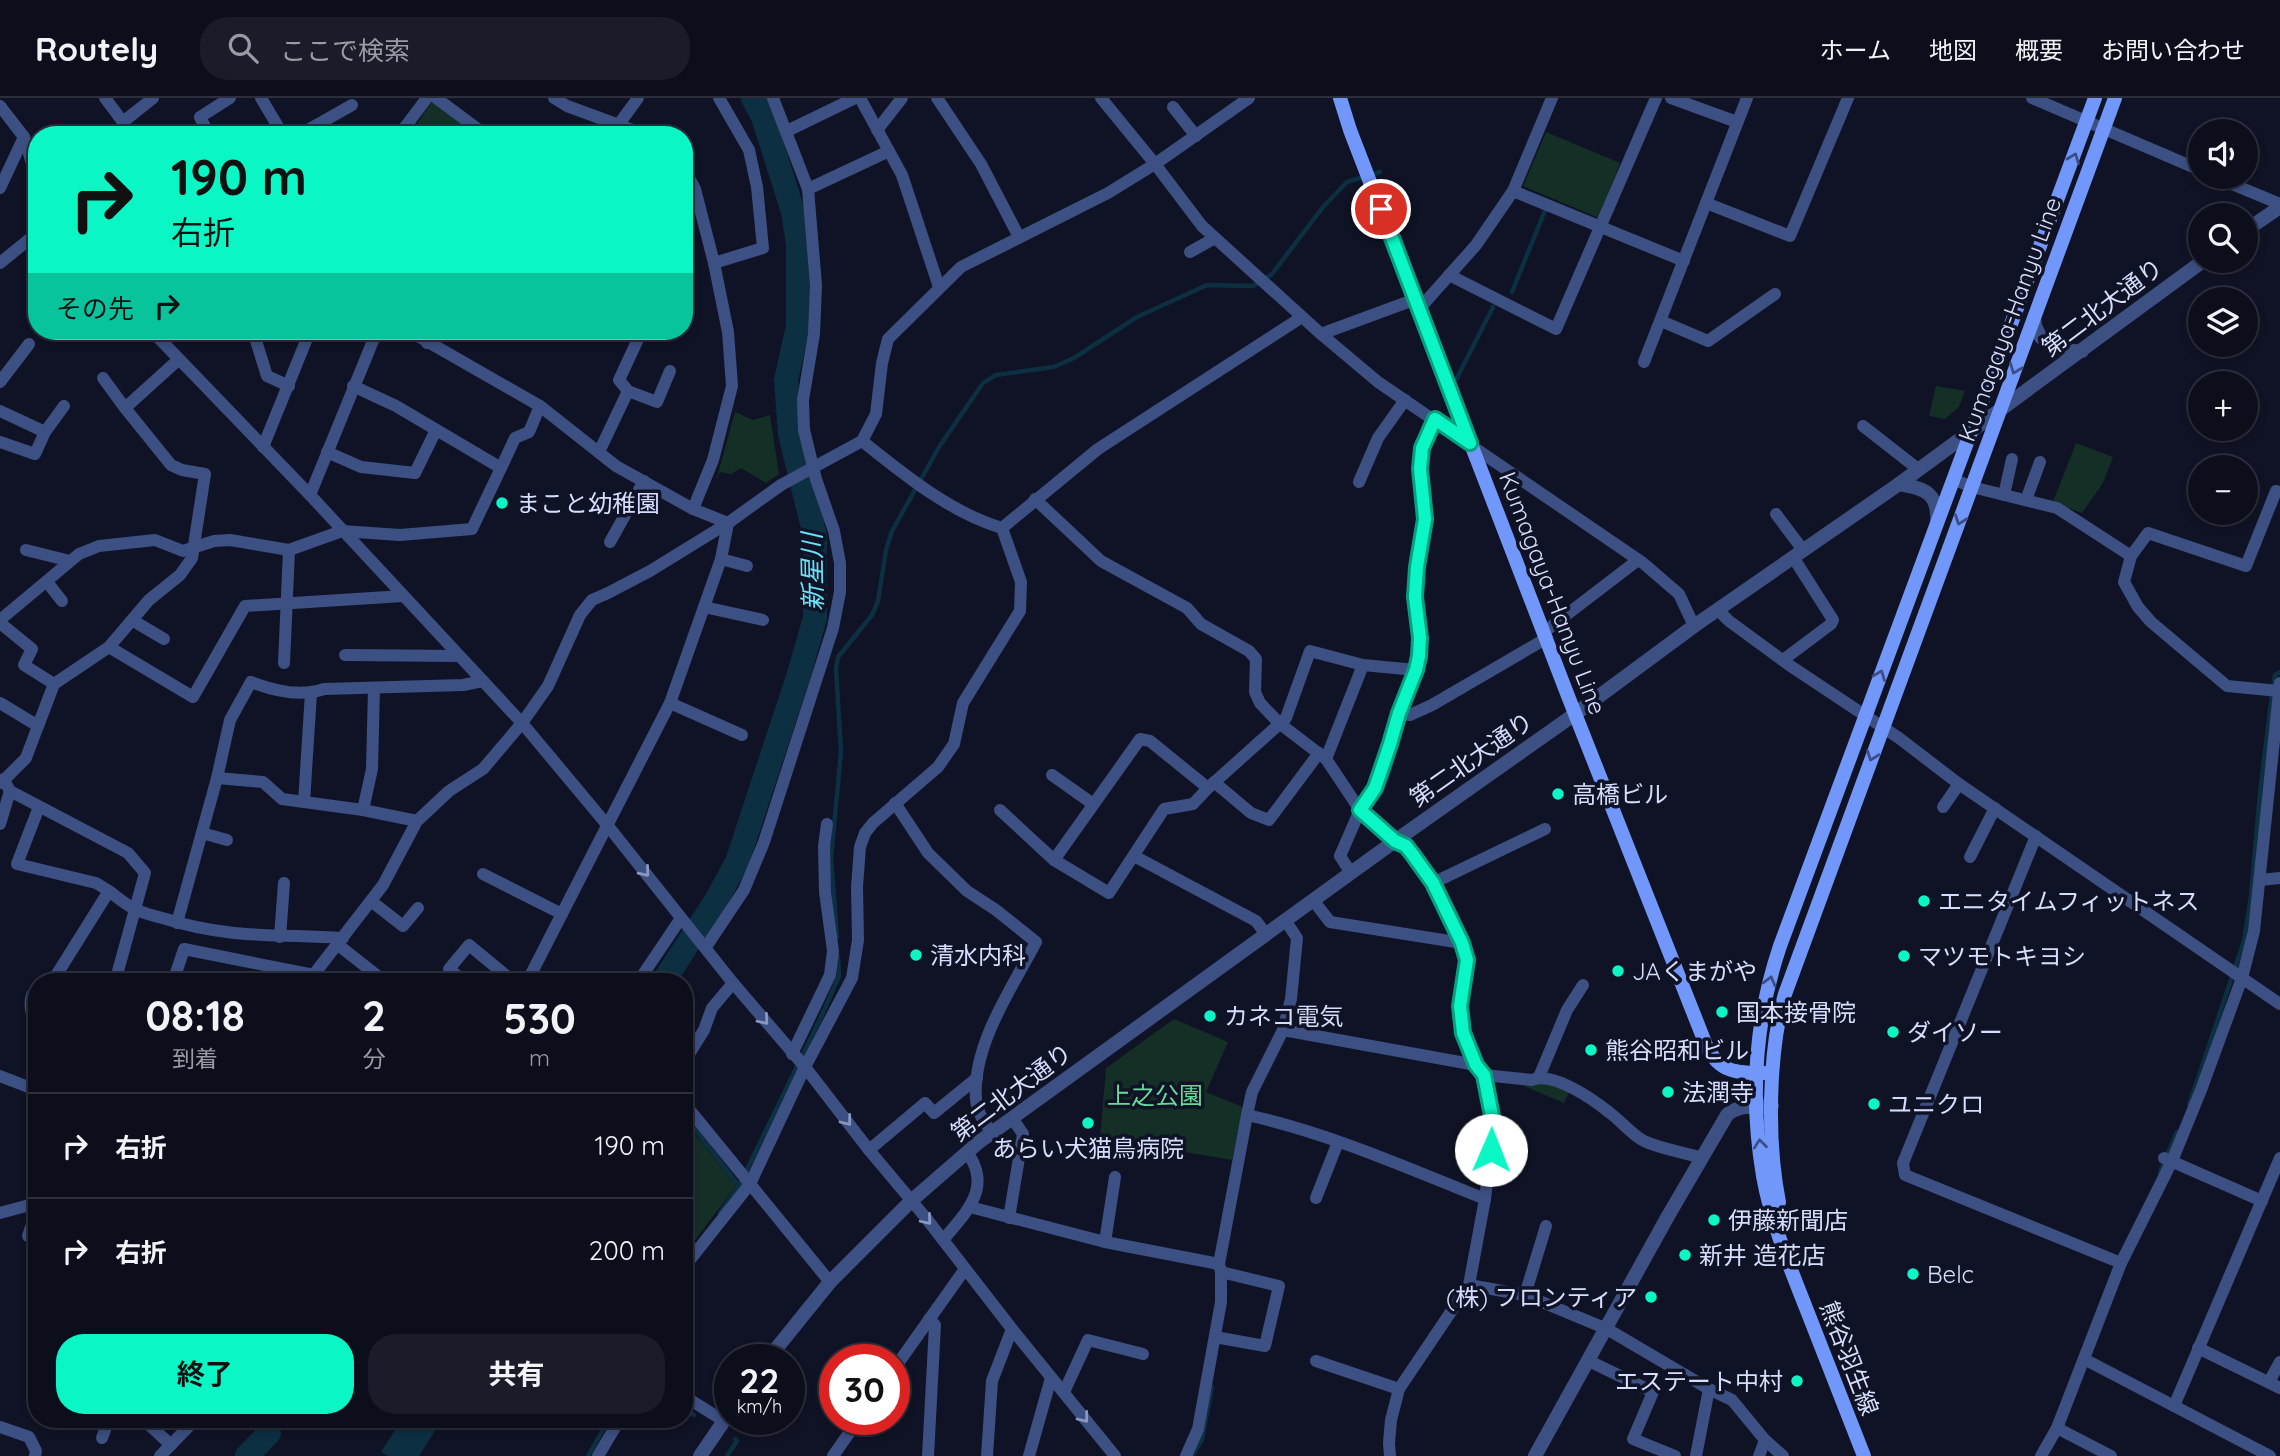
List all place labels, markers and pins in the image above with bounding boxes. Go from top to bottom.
pin [1351,179,1411,239]
place label: まこと幼稚園 [516,488,660,518]
marker: まこと幼稚園 [494,495,510,511]
place label: 高橋ビル [1572,779,1668,809]
marker: 高橋ビル [1550,786,1566,802]
place label: エニタイムフィットネス [1938,886,2200,916]
marker: エニタイムフィットネス [1916,893,1932,909]
place label: 清水内科 [930,940,1026,970]
place label: マツモトキヨシ [1918,941,2086,971]
marker: 清水内科 [908,947,924,963]
marker: マツモトキヨシ [1896,948,1912,964]
place label: JAくまがや [1632,956,1757,986]
marker: JAくまがや [1610,963,1626,979]
place label: 国本接骨院 [1736,997,1856,1027]
place label: カネコ電気 [1224,1001,1344,1031]
marker: 国本接骨院 [1714,1004,1730,1020]
marker: カネコ電気 [1202,1008,1218,1024]
place label: ダイソー [1907,1017,2003,1047]
marker: ダイソー [1885,1024,1901,1040]
place label: 熊谷昭和ビル [1605,1035,1749,1065]
marker: 熊谷昭和ビル [1583,1042,1599,1058]
place label: 法潤寺 [1682,1077,1754,1107]
marker: 法潤寺 [1660,1084,1676,1100]
place label: ユニクロ [1888,1089,1984,1119]
marker: ユニクロ [1866,1096,1882,1112]
marker: あらい犬猫鳥病院 [1080,1115,1096,1131]
place label: あらい犬猫鳥病院 [992,1133,1184,1163]
place label: 伊藤新聞店 [1728,1205,1848,1235]
marker: 伊藤新聞店 [1706,1212,1722,1228]
place label: 新井 造花店 [1699,1240,1826,1270]
marker: 新井 造花店 [1677,1247,1693,1263]
place label: Belc [1927,1259,1974,1289]
marker: Belc [1905,1266,1921,1282]
place label: (株) フロンティア [1446,1282,1637,1312]
marker: (株) フロンティア [1643,1289,1659,1305]
place label: エステート中村 [1615,1366,1783,1396]
marker: エステート中村 [1789,1373,1805,1389]

